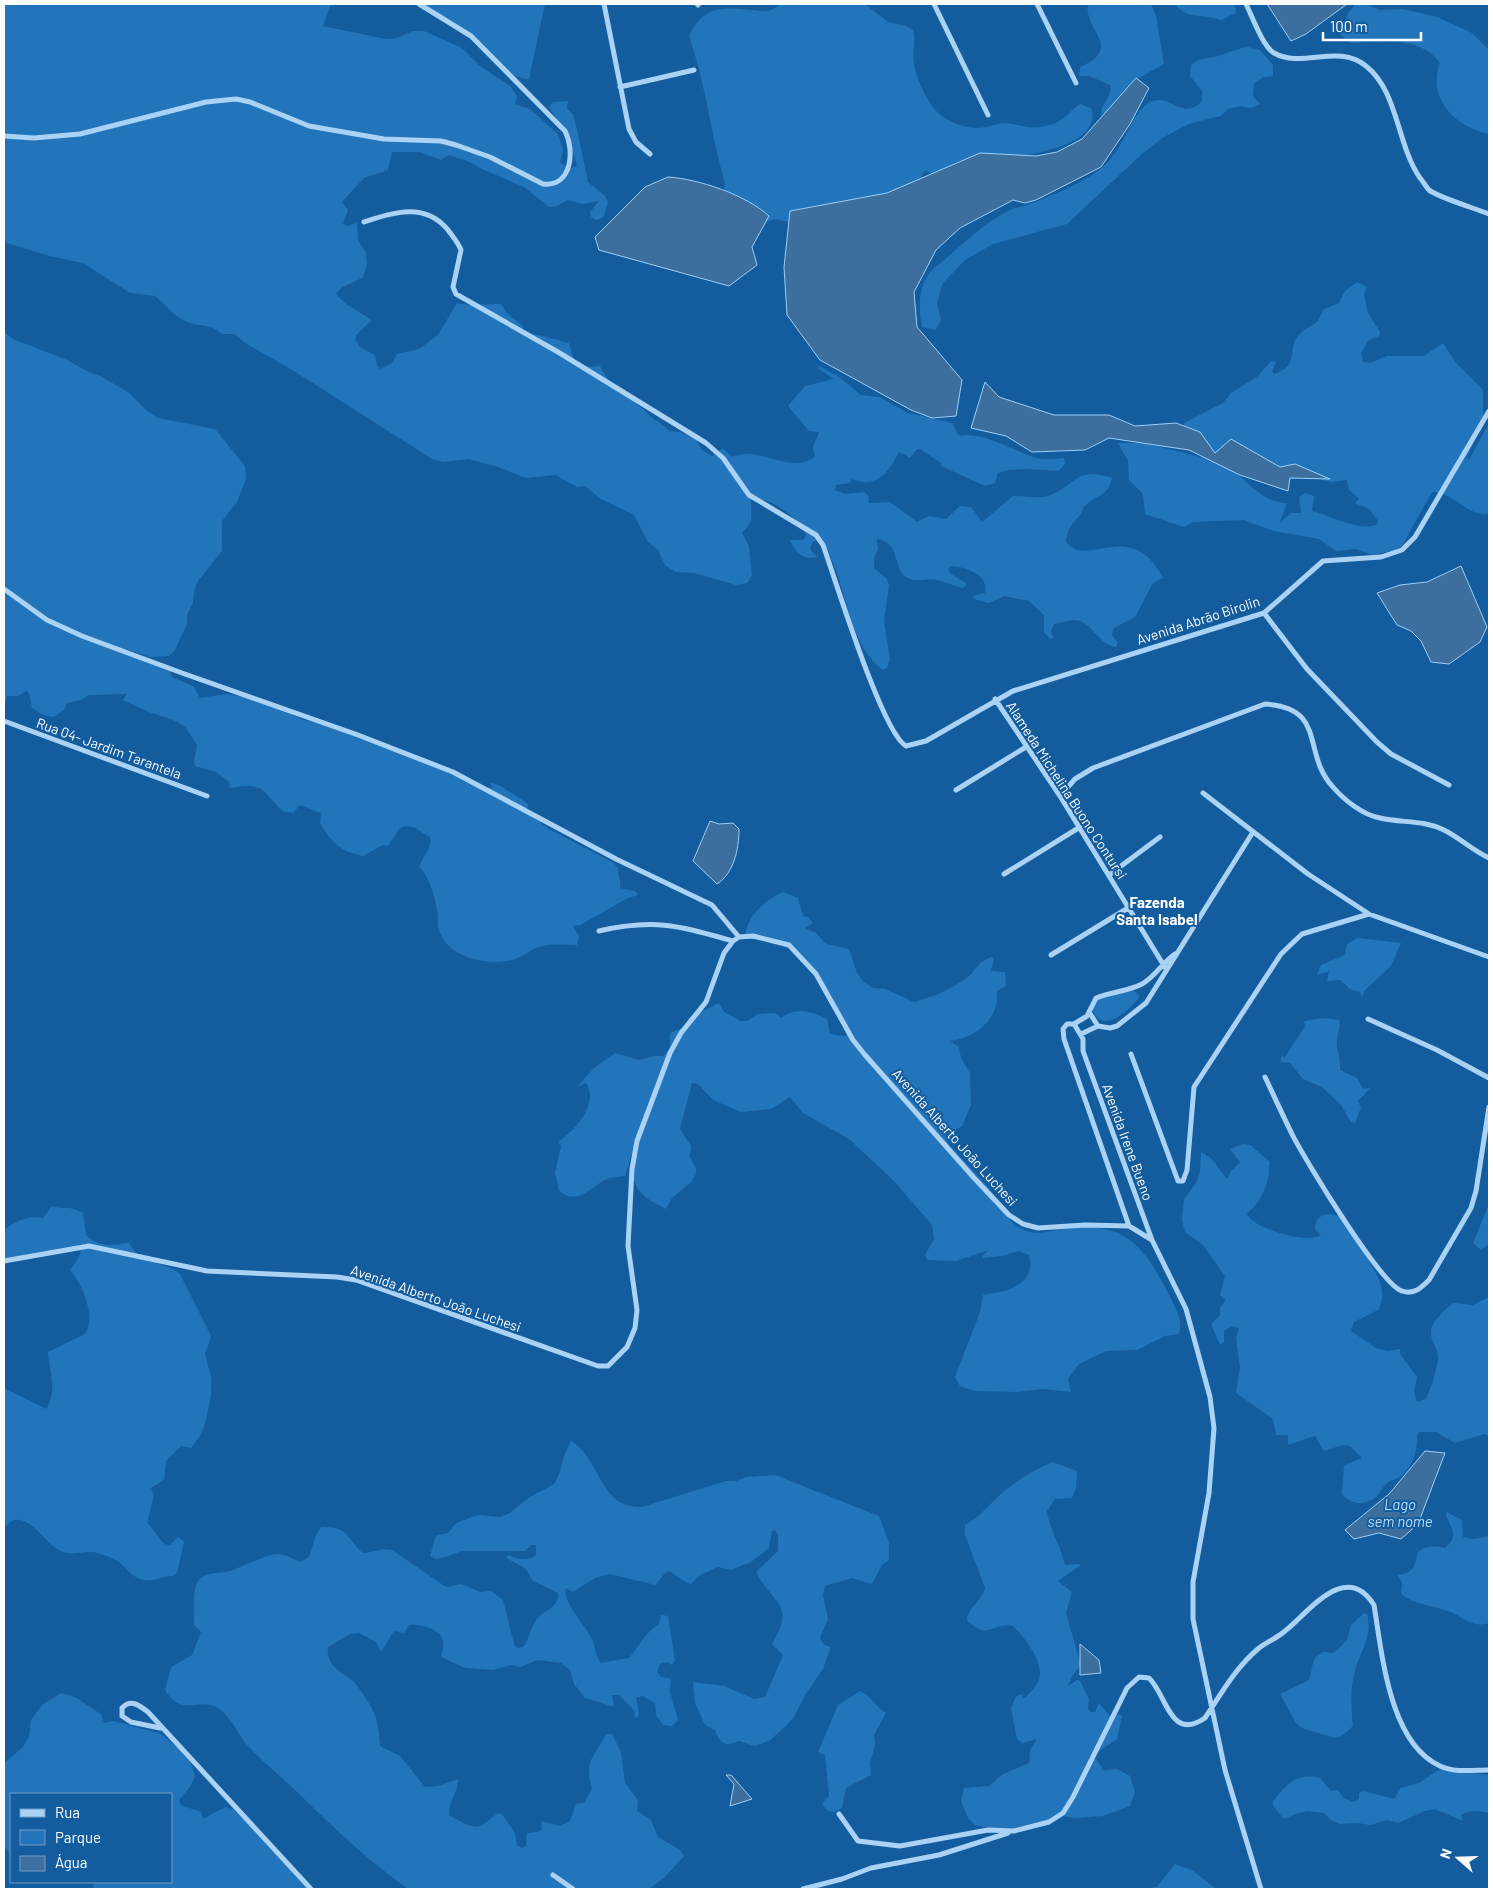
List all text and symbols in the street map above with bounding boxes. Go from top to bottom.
scale bar [1323,10,1420,42]
text: 100 m [1330,17,1368,35]
street label: Avenida Abrão Birolin [1134,592,1262,648]
street label: Alameda Michelina Buono Contursi [1003,698,1131,882]
street label: Rua 04- Jardim Tarantela [34,714,184,782]
district label: Fazenda Santa Isabel [1116,893,1198,928]
street label: Avenida Alberto João Luchesi [889,1065,1021,1209]
street label: Avenida Irene Bueno [1099,1081,1157,1203]
street label: Avenida Alberto João Luchesi [349,1261,523,1335]
water label: Lago sem nome [1367,1495,1433,1530]
legend [10,1793,172,1883]
text: Rua [55,1803,80,1821]
text: Parque [55,1828,101,1846]
north arrow [1433,1833,1483,1883]
text: N [1436,1846,1455,1861]
text: Água [55,1853,88,1871]

